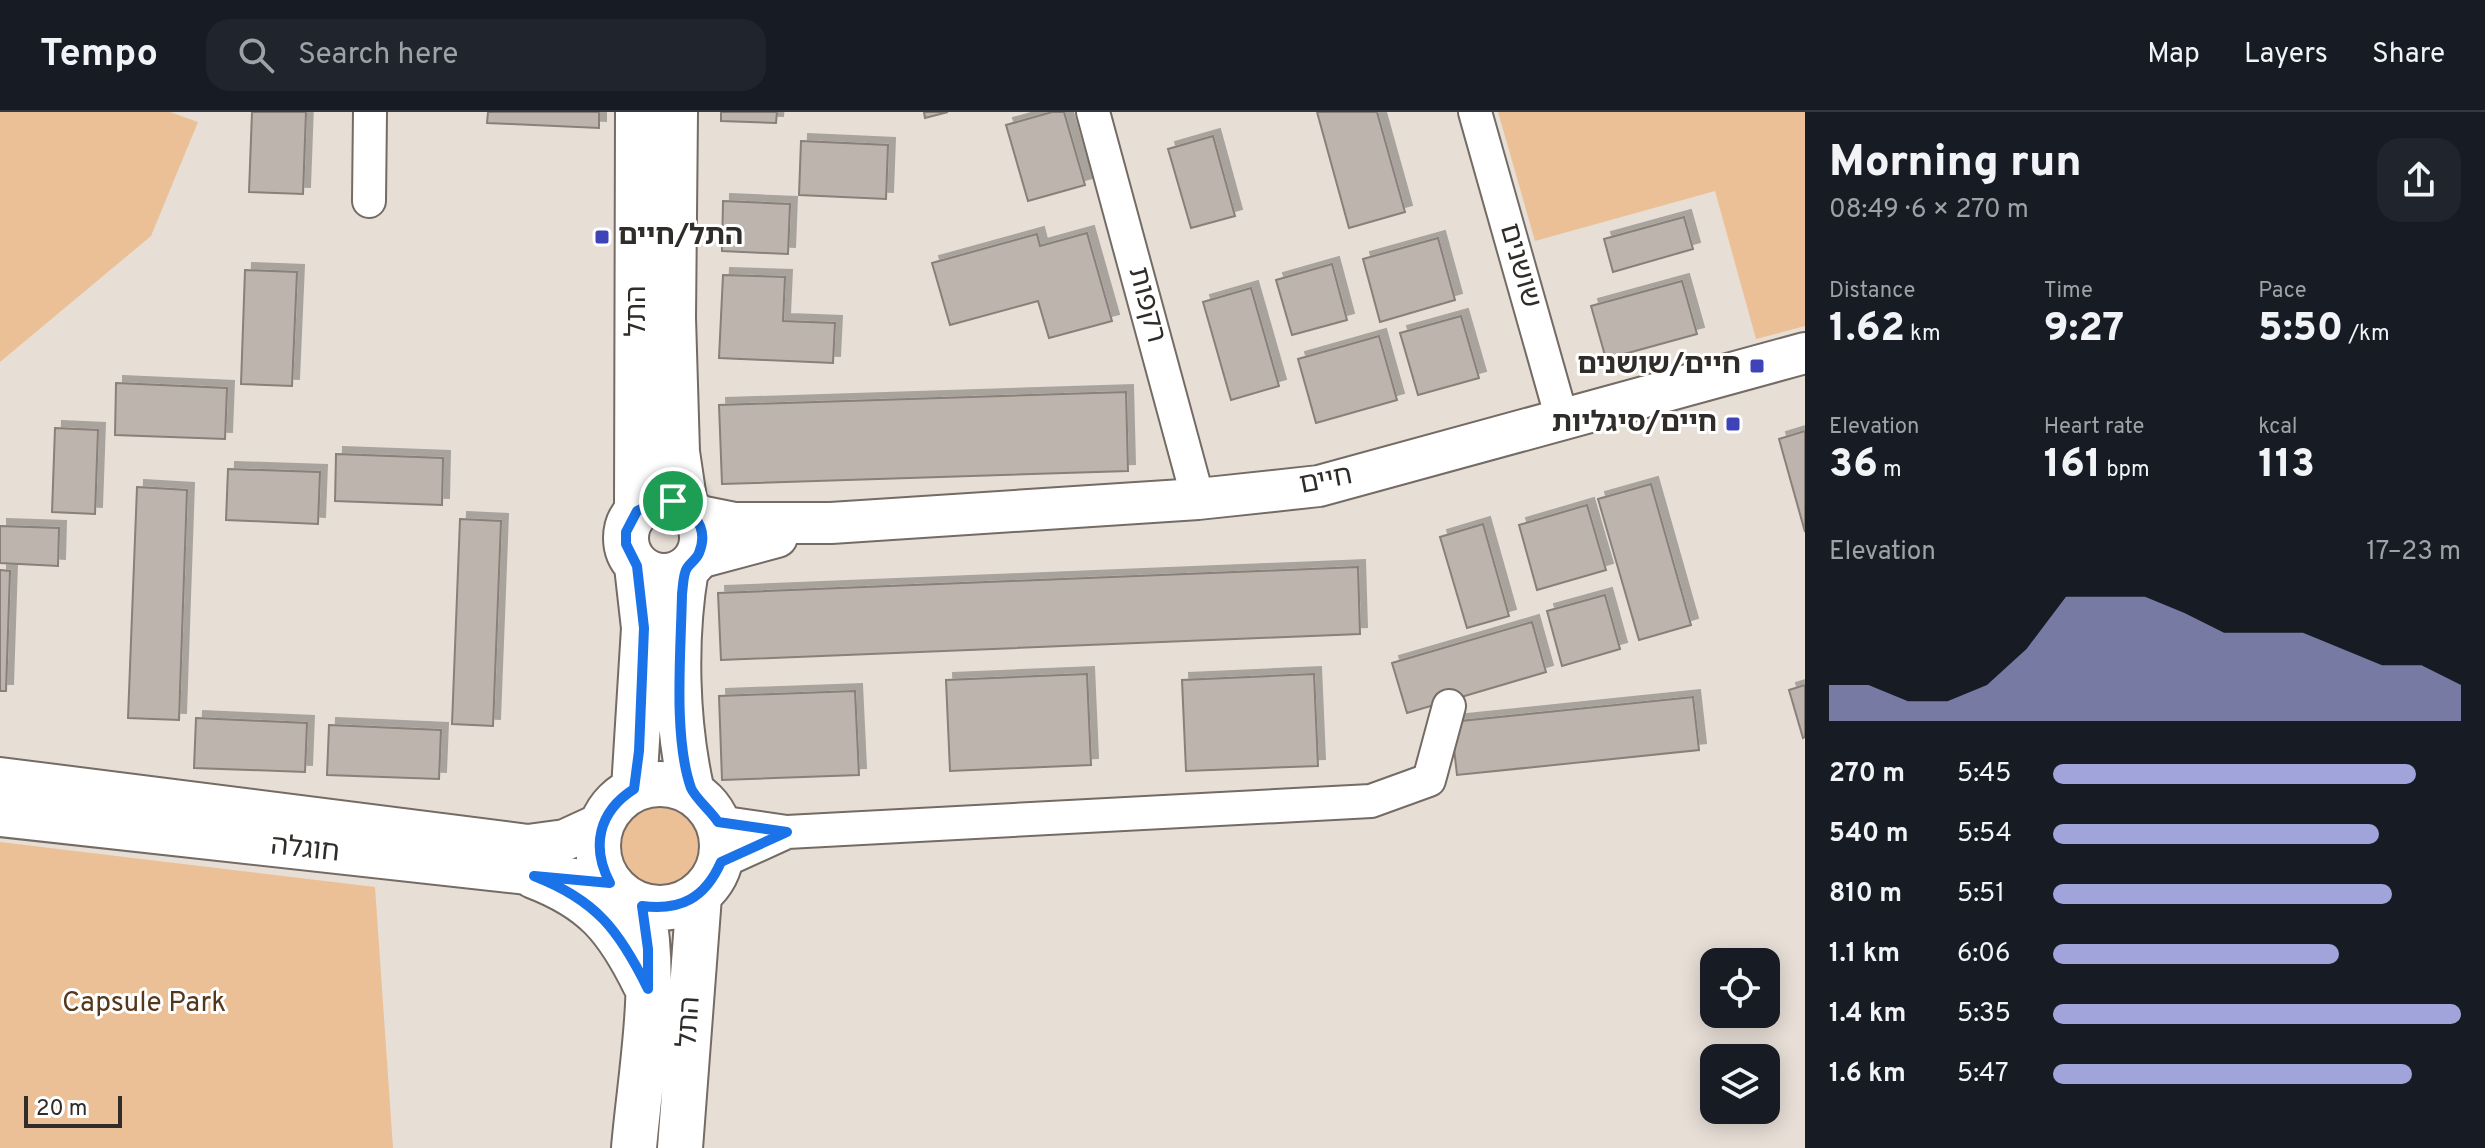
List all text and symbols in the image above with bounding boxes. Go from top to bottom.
search box [206,19,766,91]
text: Tempo [40,31,158,80]
icon: search [234,33,278,77]
text: Search here [298,37,458,74]
text: Map [2147,37,2200,73]
text: Layers [2244,37,2328,73]
text: Share [2372,37,2445,73]
text: Morning run [1829,136,2082,192]
button: share [2377,138,2461,222]
text: 08:49 · 6 × 270 m [1829,194,2029,227]
place label: התל/חיים [618,219,743,255]
street label: שושנים [1490,220,1548,312]
marker: התל/חיים [593,228,611,246]
street label: רקפות [1119,263,1173,347]
text: Distance [1829,278,1915,305]
text: Time [2044,278,2093,305]
text: Pace [2258,278,2307,305]
street label: התל [620,285,656,337]
text: 1.62 [1829,305,1905,355]
text: 9:27 [2044,305,2124,355]
text: 5:50 [2258,305,2343,355]
text: km [1905,321,1941,348]
text: /km [2343,321,2390,348]
place label: חיים/שושנים [1577,348,1741,384]
marker: חיים/שושנים [1748,357,1766,375]
place label: חיים/סיגליות [1552,406,1717,442]
text: Elevation [1829,414,1919,441]
text: Heart rate [2044,414,2144,441]
text: kcal [2258,414,2297,441]
marker: חיים/סיגליות [1724,415,1742,433]
text: 36 [1829,441,1878,491]
text: 161 [2044,441,2101,491]
text: 113 [2258,441,2315,491]
text: m [1878,457,1902,484]
text: bpm [2101,457,2150,484]
street label: חיים [1296,458,1356,504]
pin [639,467,707,535]
icon: arrive [651,479,695,523]
text: Elevation [1829,536,1936,569]
text: 17–23 m [2366,536,2461,569]
text: 270 m [1829,758,1905,791]
text: 5:45 [1957,758,2011,791]
text: 540 m [1829,818,1908,851]
text: 5:54 [1957,818,2012,851]
street label: חוגלה [269,828,341,872]
text: 810 m [1829,878,1902,911]
text: 5:51 [1957,878,2005,911]
text: 1.1 km [1829,938,1900,971]
text: 6:06 [1957,938,2011,971]
map controls [1700,948,1780,1124]
button: locate [1700,948,1780,1028]
park label: Capsule Park [62,986,226,1022]
street label: התל [670,995,710,1049]
text: 1.4 km [1829,998,1906,1031]
text: 5:35 [1957,998,2011,1031]
button: layers [1700,1044,1780,1124]
text: 1.6 km [1829,1058,1906,1091]
text: 5:47 [1957,1058,2008,1091]
scale bar [24,1092,122,1128]
text: 20 m [36,1096,87,1123]

